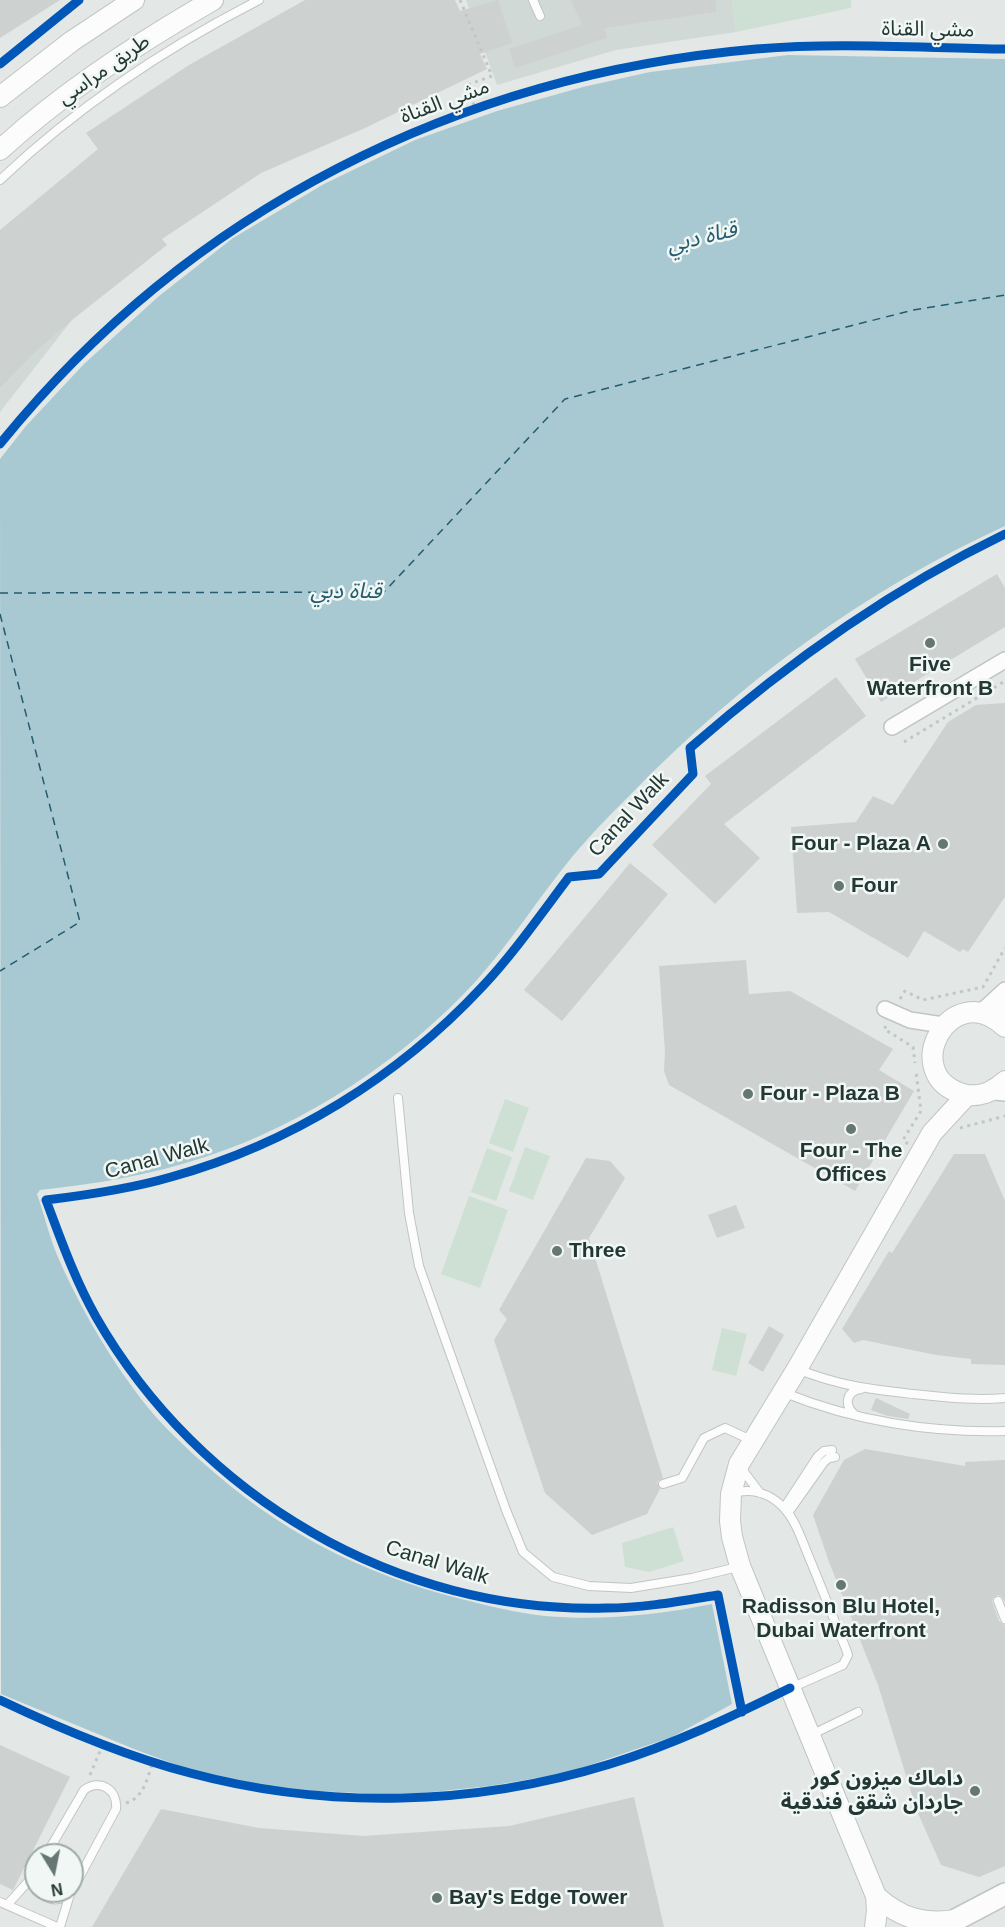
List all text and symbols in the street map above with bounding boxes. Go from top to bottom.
street label: مشي القناة [881,17,975,43]
street label: طريق مراسي [53,29,155,111]
street label: مشي القناة [397,74,493,130]
water label: قناة دبي [664,217,740,259]
water label: قناة دبي [310,579,382,605]
marker: Five Waterfront B [923,636,937,650]
place label: Five Waterfront B [867,652,993,702]
street label: Canal Walk [583,767,675,863]
place label: Four - Plaza A [791,831,931,857]
marker: Four - Plaza A [936,837,950,851]
place label: Four [851,873,898,899]
marker: Four [832,879,846,893]
place label: Four - Plaza B [760,1081,900,1107]
marker: Four - Plaza B [741,1087,755,1101]
marker: Four - The Offices [844,1122,858,1136]
street label: Canal Walk [102,1133,212,1185]
place label: Four - The Offices [800,1138,902,1188]
place label: Three [569,1238,626,1264]
marker: Three [550,1244,564,1258]
street label: Canal Walk [382,1535,492,1591]
marker: Radisson Blu Hotel, Dubai Waterfront [834,1578,848,1592]
place label: Radisson Blu Hotel, Dubai Waterfront [742,1594,940,1644]
place label: داماك ميزون كور جاردان شقق فندقية [781,1766,963,1816]
marker: داماك ميزون كور جاردان شقق فندقية [968,1784,982,1798]
north arrow [24,1843,84,1903]
text: N [50,1880,64,1899]
place label: Bay's Edge Tower [449,1885,627,1911]
marker: Bay's Edge Tower [430,1891,444,1905]

